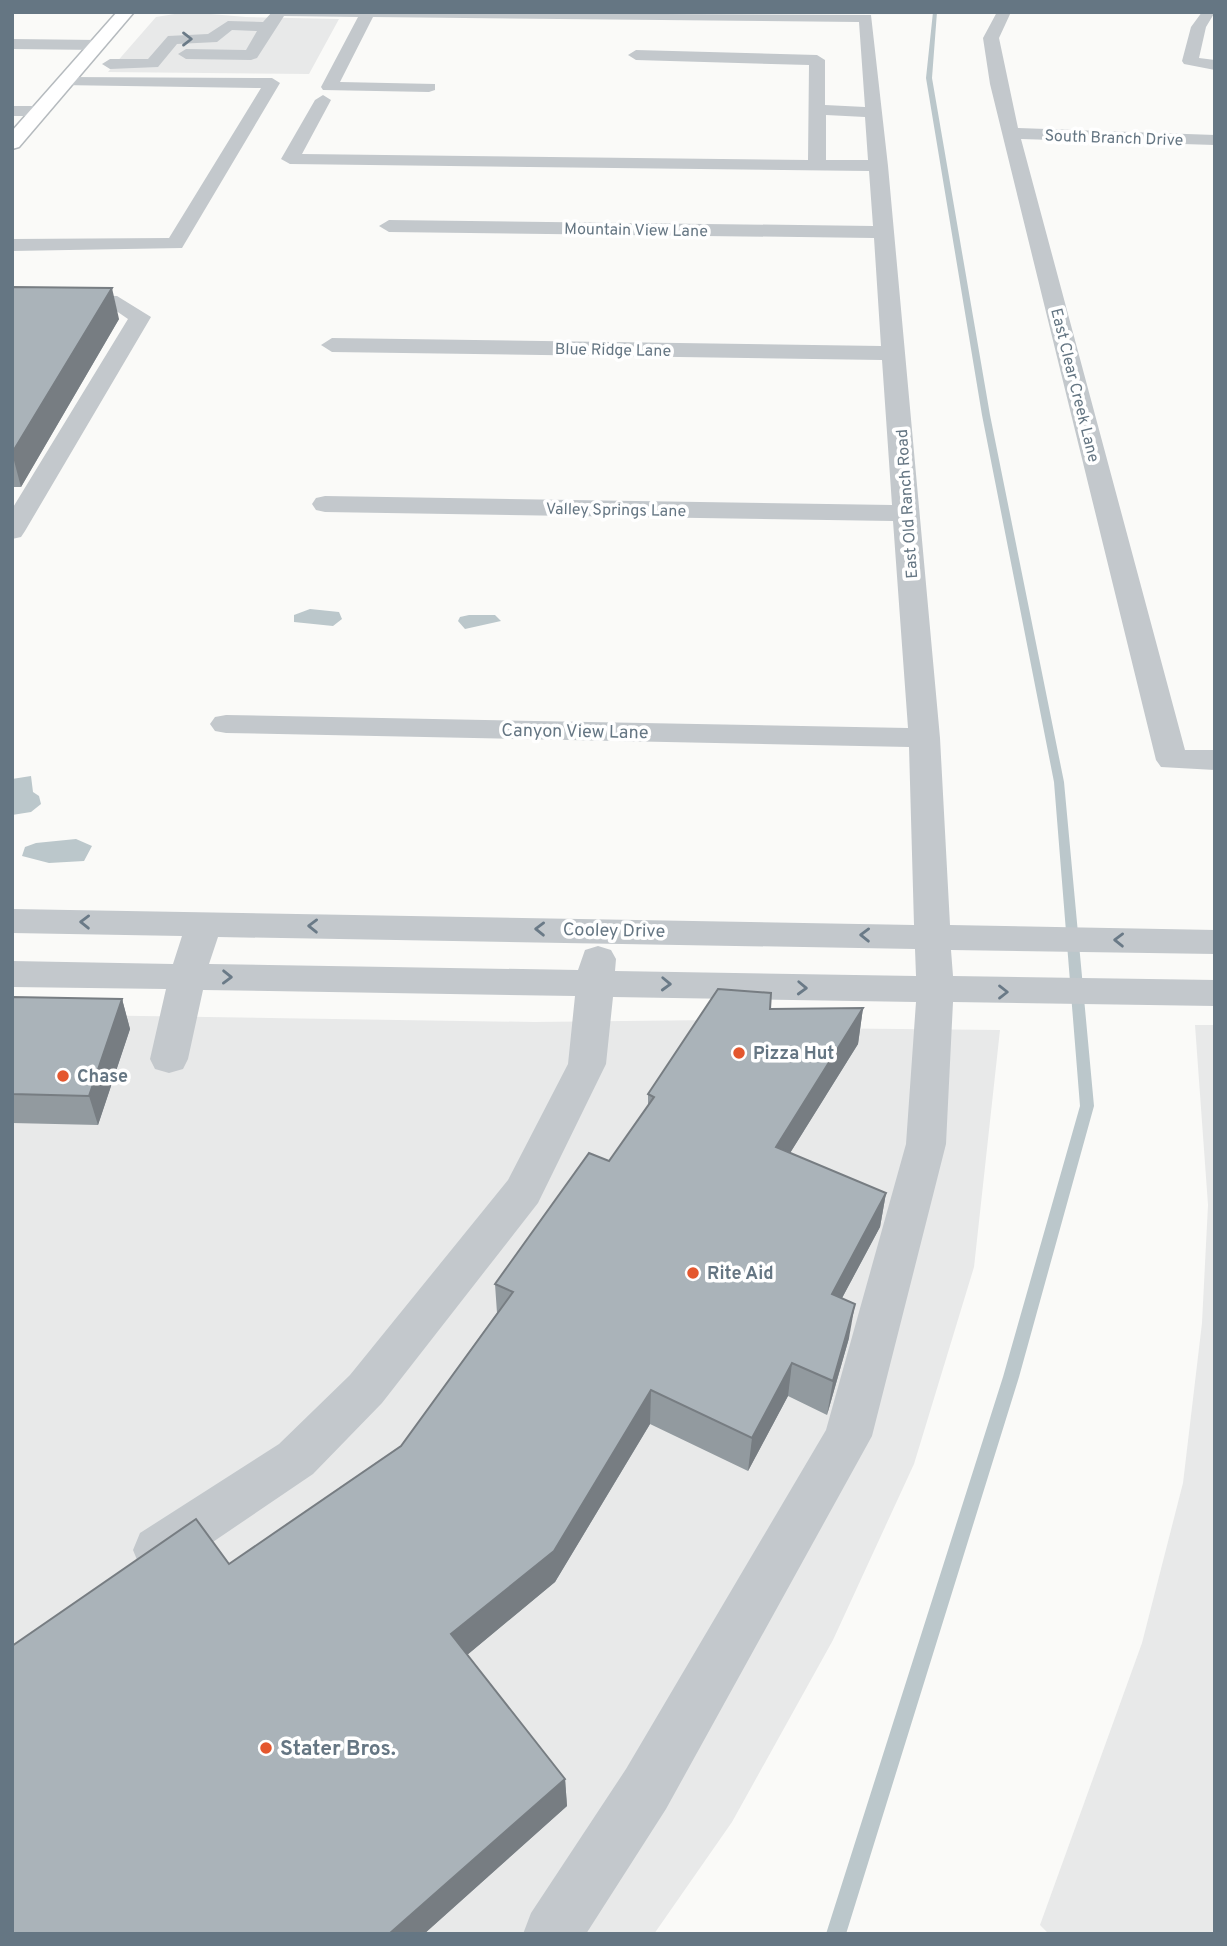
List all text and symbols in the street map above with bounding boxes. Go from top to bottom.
one-way arrow [183,31,193,47]
street label: South Branch Drive [1044,127,1184,151]
street label: Mountain View Lane [564,220,708,242]
street label: East Clear Creek Lane [1045,306,1103,465]
street label: Blue Ridge Lane [555,340,671,362]
street label: East Old Ranch Road [893,428,923,579]
street label: Valley Springs Lane [546,500,686,522]
street label: Canyon View Lane [501,720,649,745]
one-way arrow [79,914,90,930]
one-way arrow [307,918,317,934]
street label: Cooley Drive [563,919,665,944]
one-way arrow [534,921,545,937]
one-way arrow [860,927,870,943]
one-way arrow [1114,933,1125,948]
one-way arrow [223,969,233,985]
one-way arrow [661,976,672,992]
one-way arrow [797,980,808,995]
one-way arrow [998,984,1009,1000]
place label: Pizza Hut [753,1043,834,1066]
marker: Pizza Hut [731,1045,747,1061]
place label: Chase [77,1066,128,1089]
marker: Chase [55,1068,71,1084]
place label: Rite Aid [707,1263,774,1286]
marker: Rite Aid [685,1265,701,1281]
place label: Stater Bros. [280,1736,396,1763]
marker: Stater Bros. [258,1740,274,1756]

